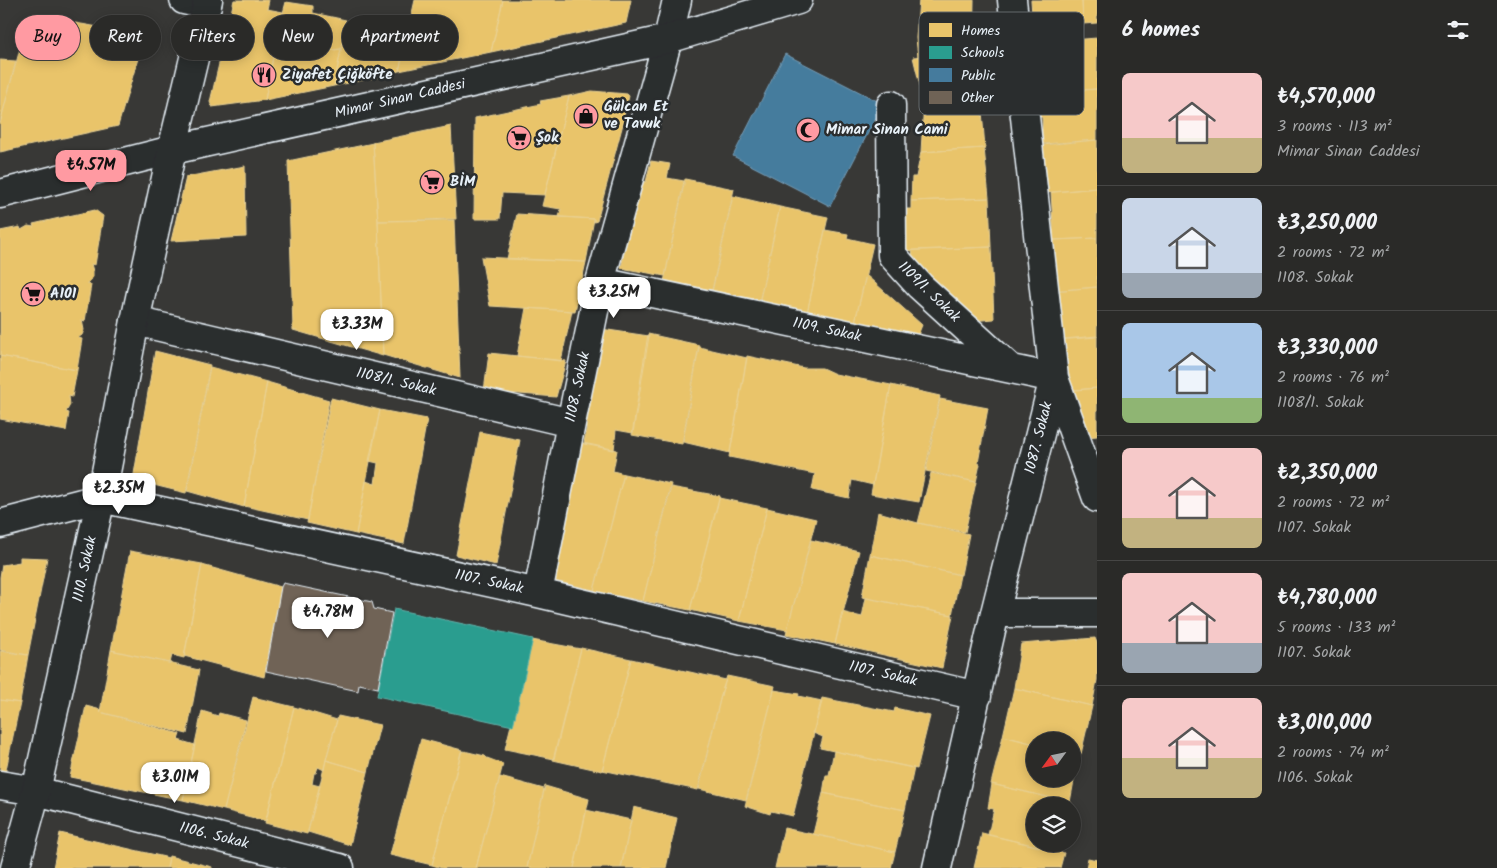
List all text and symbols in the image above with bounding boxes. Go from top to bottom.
legend [919,12,1084,115]
text: 6 homes [1122,14,1200,47]
chip: Buy [15,15,80,60]
chip: Rent [90,15,161,60]
chip: Filters [171,15,254,60]
chip: New [264,15,332,60]
chip: Apartment [342,15,458,60]
icon: filters [1444,16,1472,44]
text: Homes [961,20,1000,42]
text: Schools [961,42,1004,64]
restaurant icon: Ziyafet Çiğköfte [251,62,277,88]
place label: Ziyafet Çiğköfte [282,63,393,87]
text: Public [961,65,996,87]
street label: Mimar Sinan Caddesi [332,72,469,126]
text: ₺4,570,000 [1277,81,1375,114]
text: Other [961,87,995,109]
icon: home [1162,93,1222,153]
place label: Gülcan Et ve Tavuk [604,95,668,136]
shop icon: Gülcan Et ve Tavuk [573,103,599,129]
text: 3 rooms · 113 m² [1277,114,1392,139]
mosque icon: Mimar Sinan Cami [795,117,821,143]
place label: Mimar Sinan Cami [826,118,949,142]
supermarket icon: Şok [506,125,532,151]
place label: Şok [536,126,559,150]
text: Mimar Sinan Caddesi [1277,139,1420,164]
pin: ₺4.57M [50,150,132,192]
text: ₺4.57M [66,153,116,178]
supermarket icon: BİM [419,169,445,195]
place label: BİM [450,170,476,194]
text: ₺3,250,000 [1277,207,1377,240]
icon: home [1162,218,1222,278]
text: 2 rooms · 72 m² [1277,240,1389,265]
street label: 1109/1. Sokak [892,256,967,329]
text: 1108. Sokak [1277,265,1353,290]
pin: ₺3.25M [573,276,655,319]
text: ₺3.25M [589,280,639,305]
supermarket icon: A101 [20,281,46,307]
place label: A101 [50,282,77,306]
pin: ₺3.33M [316,308,398,351]
street label: 1109. Sokak [790,311,865,349]
text: ₺3.33M [332,312,382,337]
text: ₺3,330,000 [1277,332,1377,365]
icon: home [1162,343,1222,403]
street label: 1108. Sokak [559,349,597,424]
street label: 1108/1. Sokak [354,361,439,403]
text: 2 rooms · 76 m² [1277,365,1389,390]
text: 1108/1. Sokak [1277,390,1364,415]
street label: 1087. Sokak [1018,398,1060,477]
text: ₺2,350,000 [1277,457,1377,490]
icon: home [1162,468,1222,528]
pin: ₺2.35M [78,472,160,515]
text: ₺2.35M [94,476,144,501]
text: 2 rooms · 72 m² [1277,490,1389,515]
text: 1107. Sokak [1277,515,1351,540]
street label: 1110. Sokak [66,533,104,604]
street label: 1107. Sokak [453,563,526,601]
text: ₺4,780,000 [1277,582,1376,615]
icon: home [1162,593,1222,653]
pin: ₺4.78M [287,596,369,639]
text: ₺4.78M [303,600,353,625]
text: 5 rooms · 133 m² [1277,615,1395,640]
text: 1107. Sokak [1277,640,1351,665]
street label: 1107. Sokak [847,655,920,694]
text: ₺3,010,000 [1277,707,1371,740]
icon: home [1162,718,1222,778]
north arrow [1026,732,1081,788]
map controls [1026,732,1081,852]
text: 2 rooms · 74 m² [1277,740,1389,765]
pin: ₺3.01M [134,762,216,804]
text: ₺3.01M [152,765,198,790]
text: 1106. Sokak [1277,765,1352,790]
button: layers [1026,797,1081,852]
street label: 1106. Sokak [177,816,252,856]

